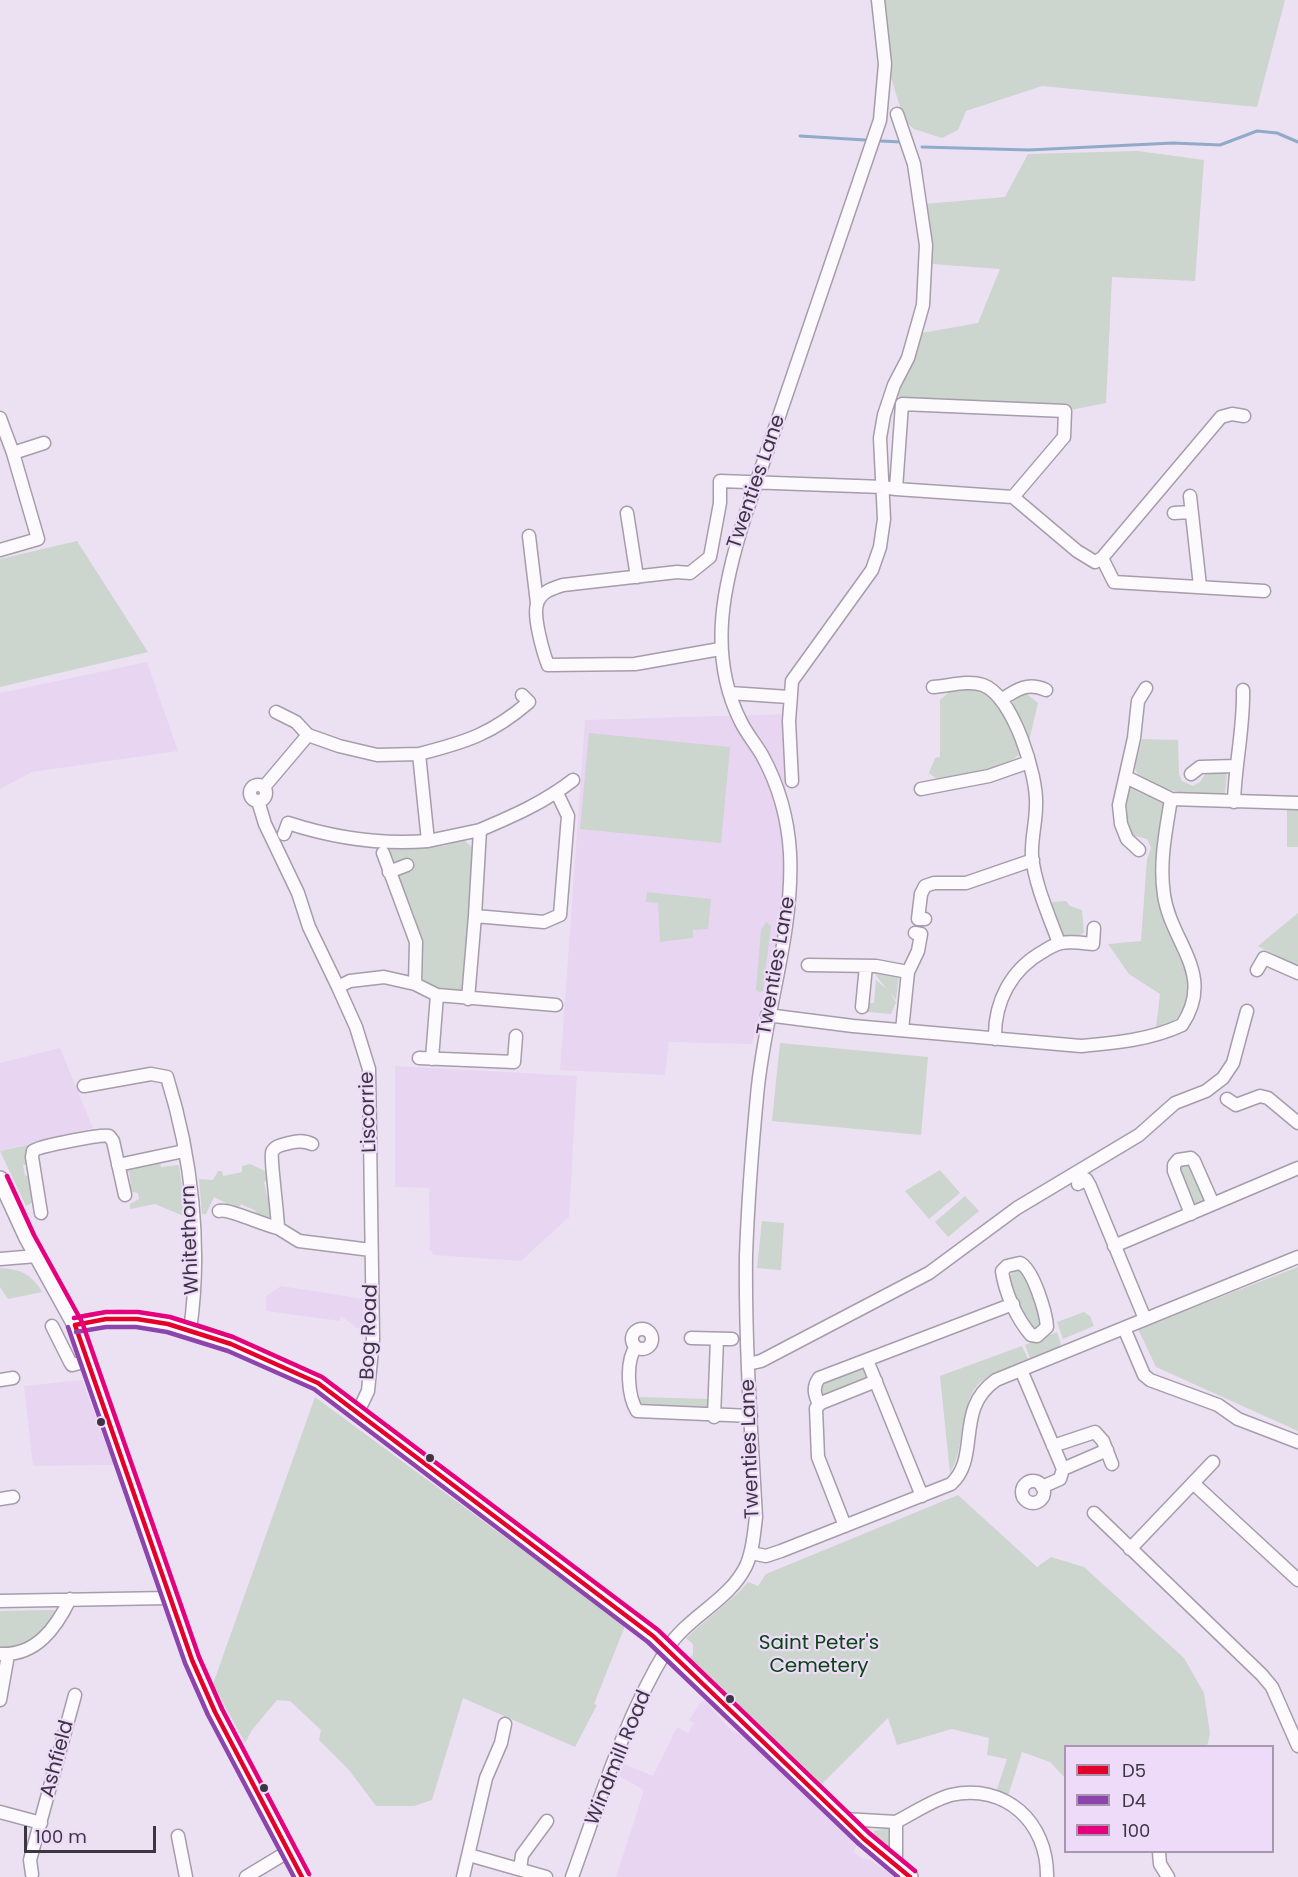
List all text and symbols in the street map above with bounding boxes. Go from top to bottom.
street label: Twenties Lane [723,412,791,552]
street label: Twenties Lane [753,895,801,1037]
street label: Liscorrie [356,1071,382,1153]
street label: Whitethorn [177,1185,205,1295]
street label: Bog Road [356,1284,384,1380]
street label: Twenties Lane [737,1379,765,1519]
unlabelled marker [95,1416,107,1428]
unlabelled marker [424,1452,436,1464]
park label: Saint Peter's Cemetery [759,1632,879,1679]
street label: Windmill Road [581,1687,657,1829]
unlabelled marker [724,1693,736,1705]
street label: Ashfield [36,1718,80,1800]
legend [1064,1745,1274,1853]
text: D5 [1122,1758,1146,1783]
unlabelled marker [258,1782,270,1794]
text: D4 [1122,1788,1146,1813]
scale bar [27,1814,159,1852]
text: 100 [1122,1818,1150,1843]
text: 100 m [35,1824,87,1849]

